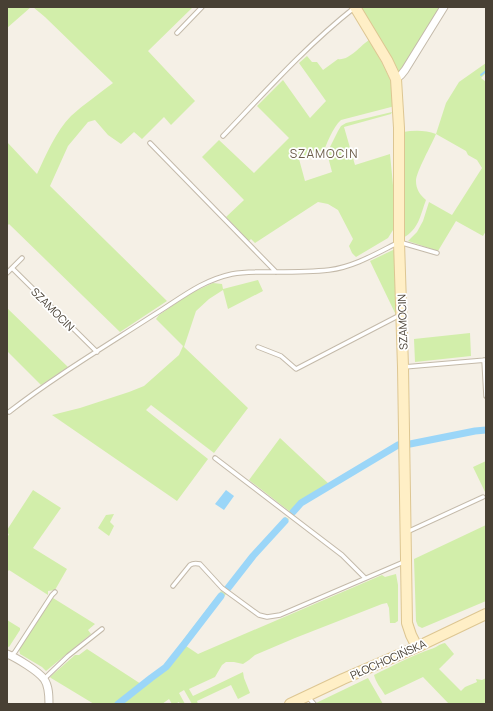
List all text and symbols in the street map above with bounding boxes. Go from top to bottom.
district label: SZAMOCIN [290,145,358,162]
street label: SZAMOCIN [28,284,78,334]
street label: SZAMOCIN [394,294,410,350]
street label: PŁOCHOCIŃSKA [348,636,428,682]

